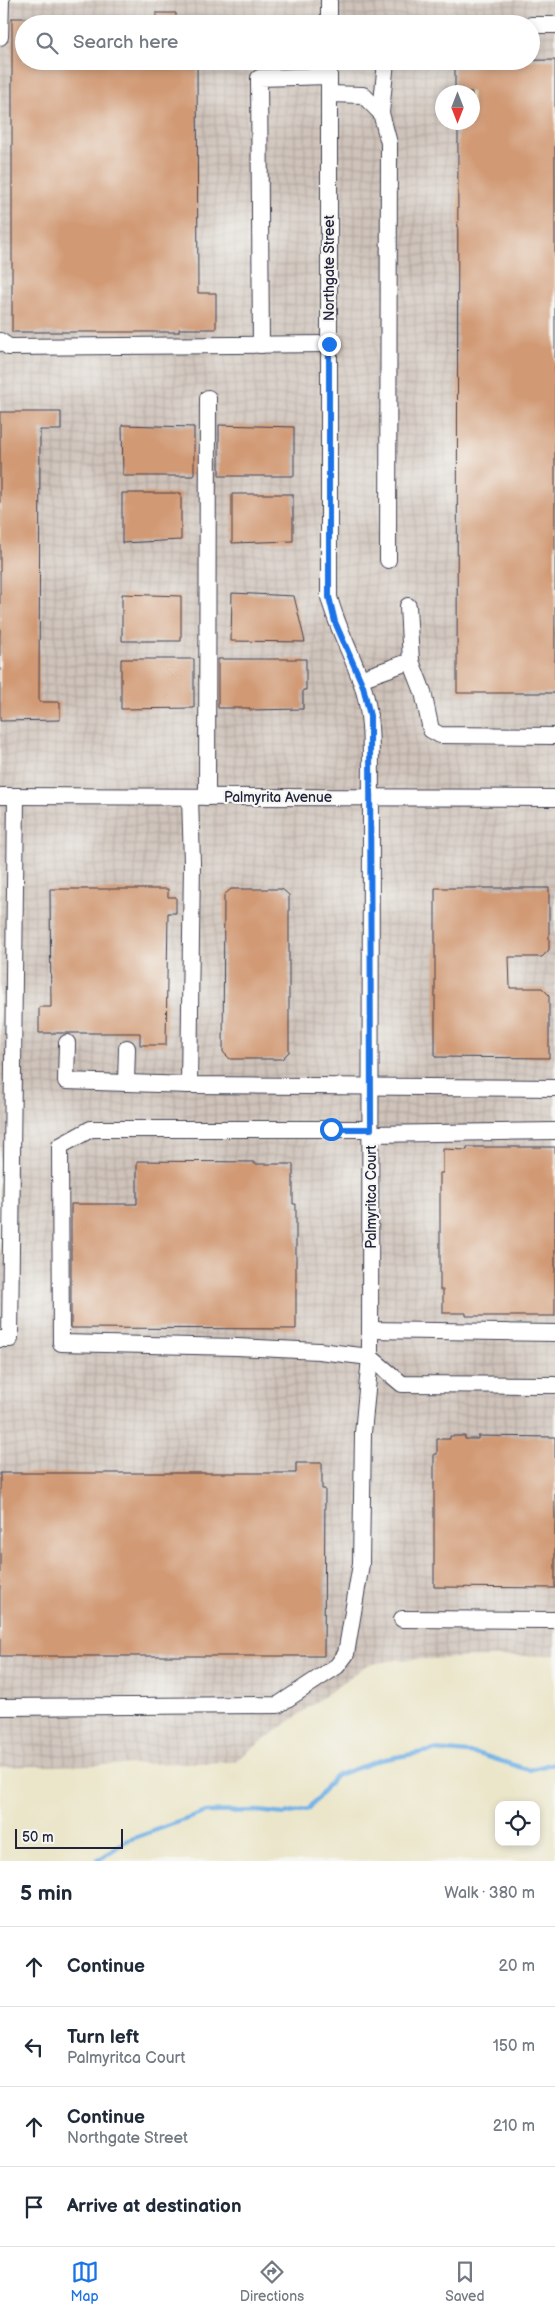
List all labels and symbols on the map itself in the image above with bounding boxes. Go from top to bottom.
north arrow [435,85,480,130]
street label: Northgate Street [321,214,338,321]
route end [318,333,341,356]
street label: Palmyrita Avenue [224,789,332,806]
route start [320,1118,343,1141]
street label: Palmyritca Court [363,1144,380,1249]
scale bar [15,1826,122,1849]

